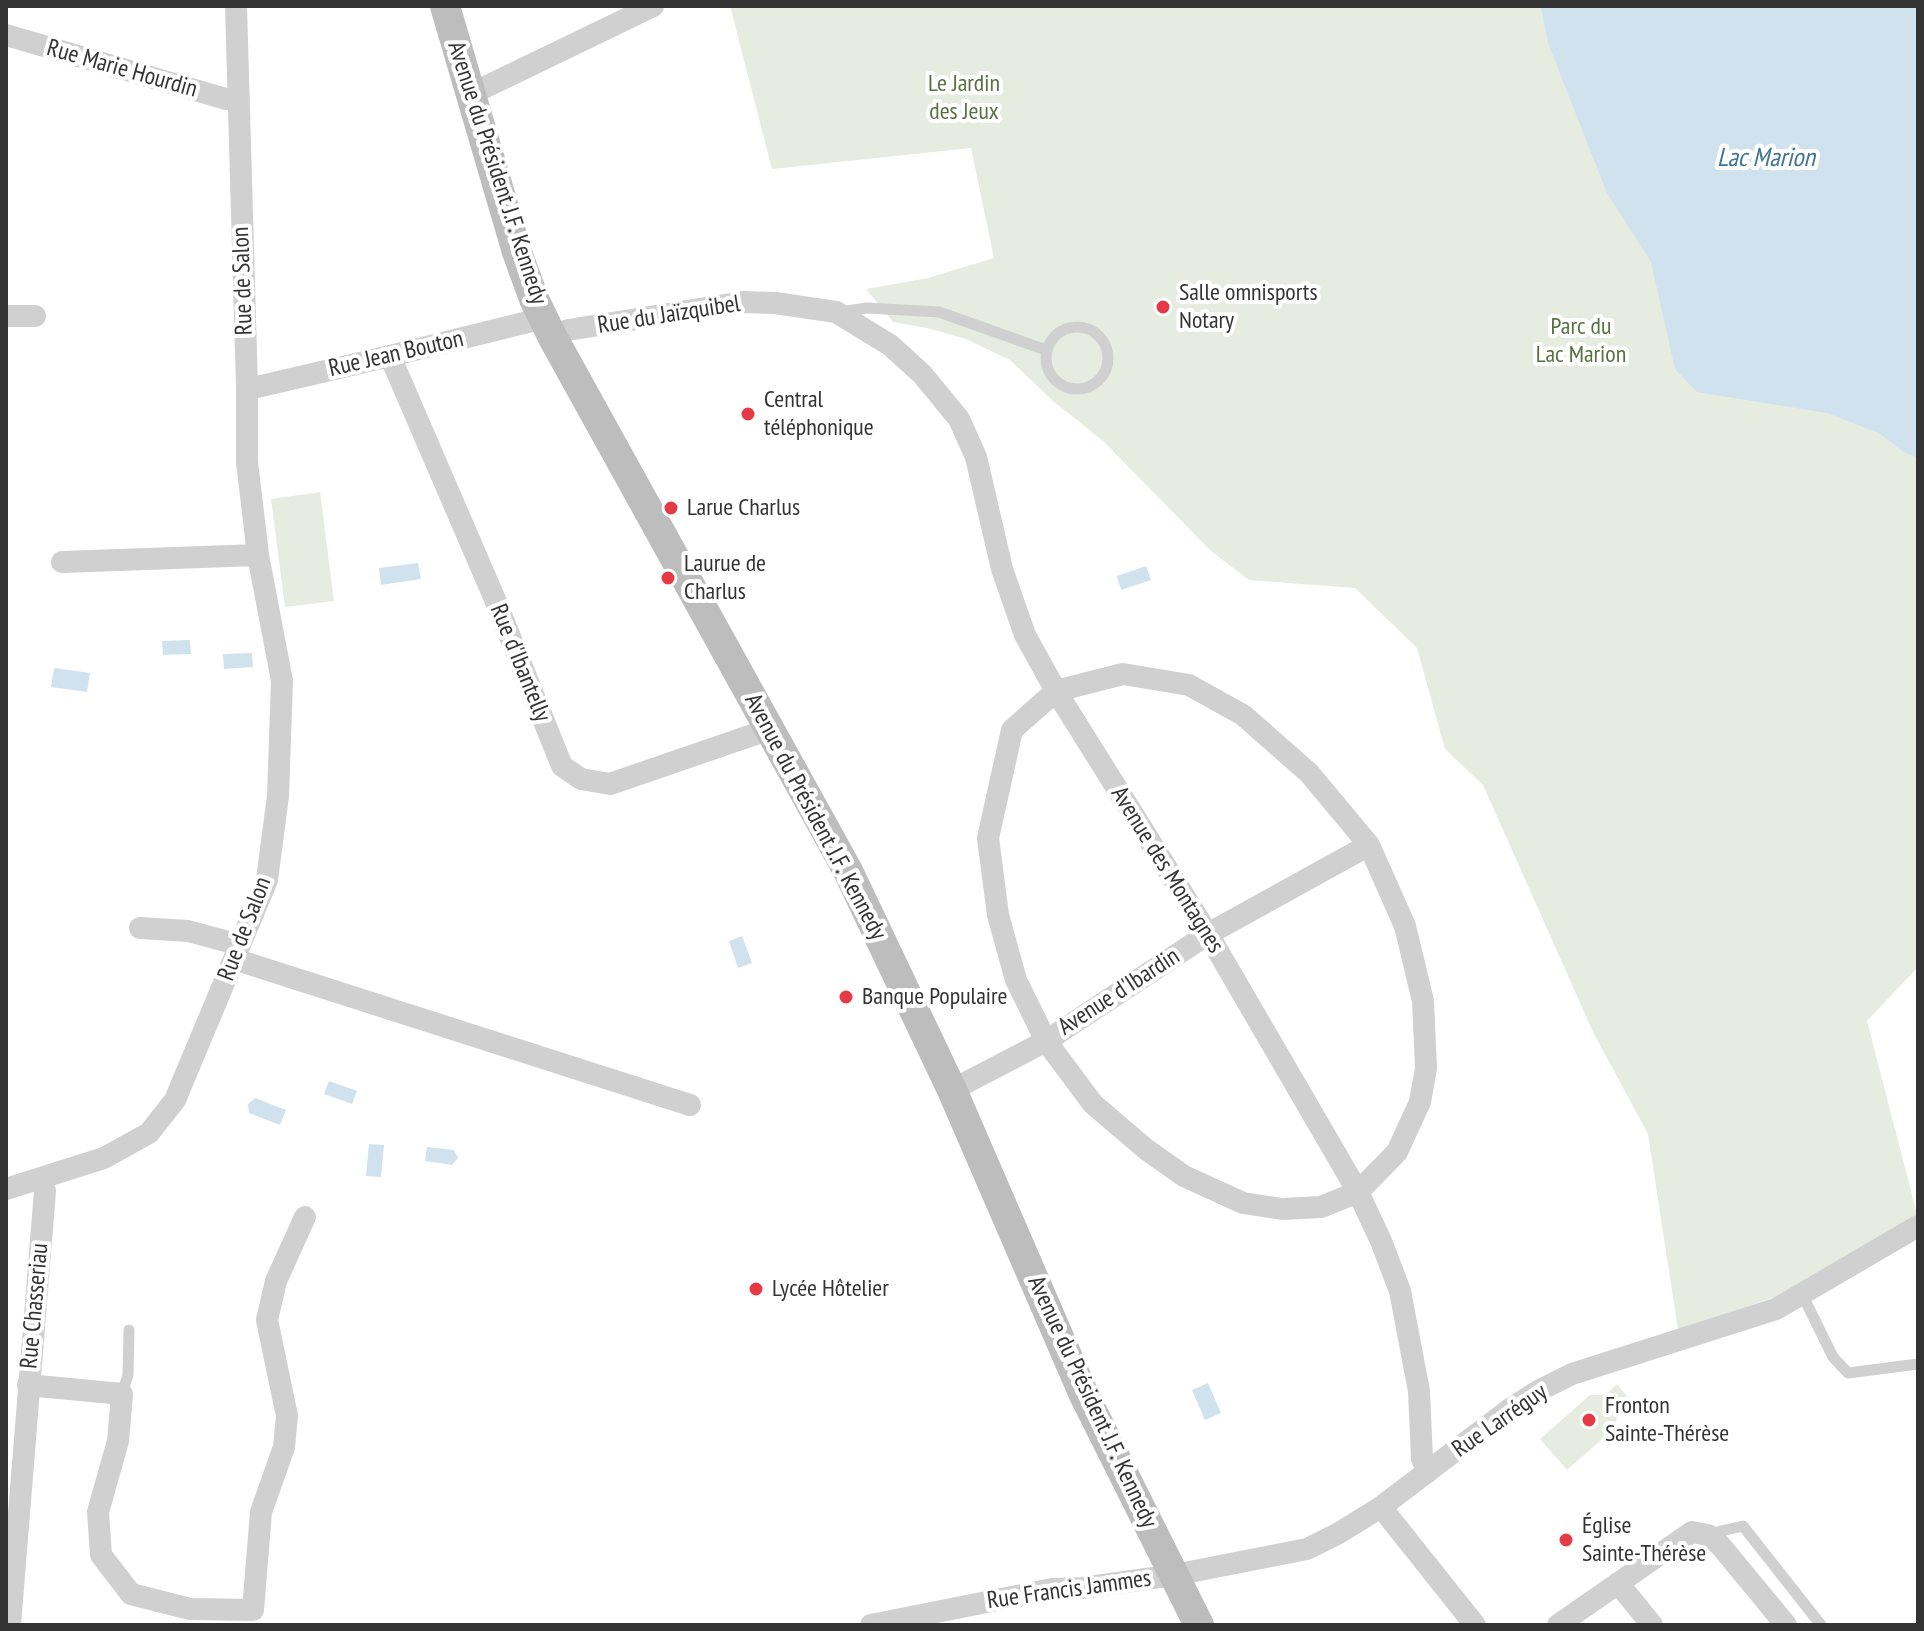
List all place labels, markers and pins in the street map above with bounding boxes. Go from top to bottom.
place label: Salle omnisports Notary [1179,279,1318,335]
marker: Salle omnisports Notary [1154,298,1172,316]
place label: Central téléphonique [764,386,874,442]
marker: Central téléphonique [739,405,757,423]
place label: Larue Charlus [687,494,800,522]
marker: Larue Charlus [662,499,680,517]
place label: Laurue de Charlus [684,550,766,606]
marker: Laurue de Charlus [659,569,677,587]
place label: Banque Populaire [862,983,1007,1011]
marker: Banque Populaire [837,988,855,1006]
place label: Lycée Hôtelier [772,1275,889,1303]
marker: Lycée Hôtelier [747,1280,765,1298]
place label: Fronton Sainte-Thérèse [1605,1392,1729,1448]
marker: Fronton Sainte-Thérèse [1580,1411,1598,1429]
place label: Église Sainte-Thérèse [1582,1512,1706,1568]
marker: Église Sainte-Thérèse [1557,1531,1575,1549]

